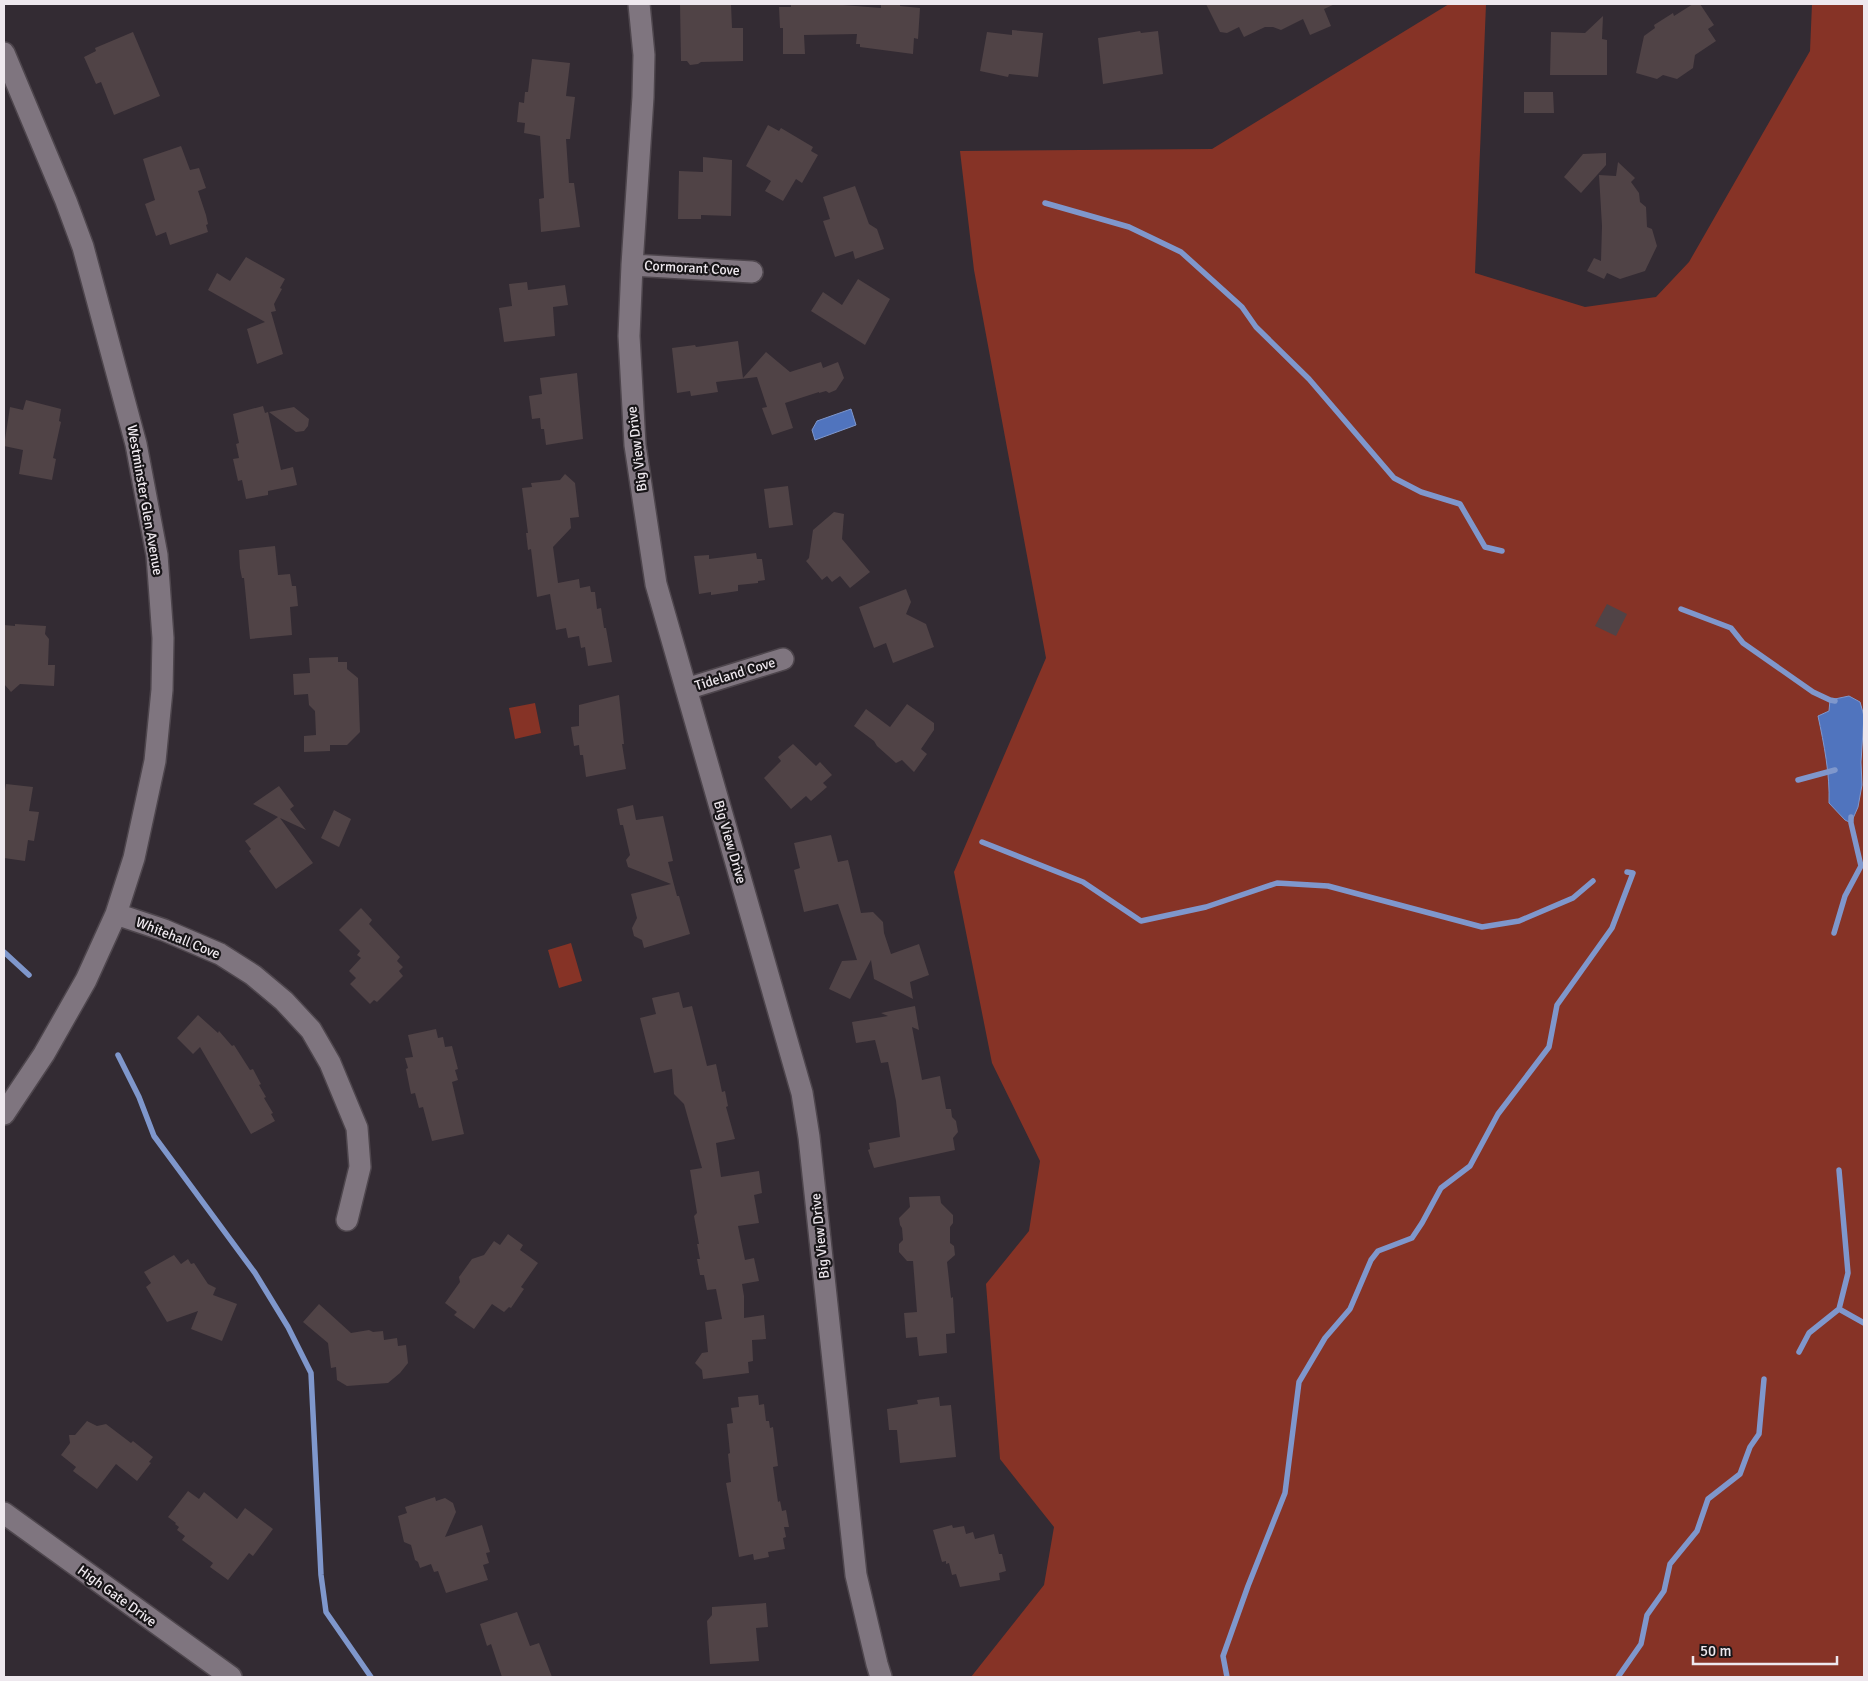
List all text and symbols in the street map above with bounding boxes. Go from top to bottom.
street label: Cormorant Cove [644,257,740,279]
street label: Big View Drive [623,405,651,493]
street label: Westminster Glen Avenue [123,423,167,577]
street label: Tideland Cove [693,654,777,694]
street label: Big View Drive [710,798,750,886]
street label: Whitehall Cove [133,913,223,963]
street label: Big View Drive [807,1192,833,1280]
street label: High Gate Drive [74,1562,160,1630]
scale bar [1693,1634,1837,1666]
text: 50 m [1700,1642,1731,1660]

